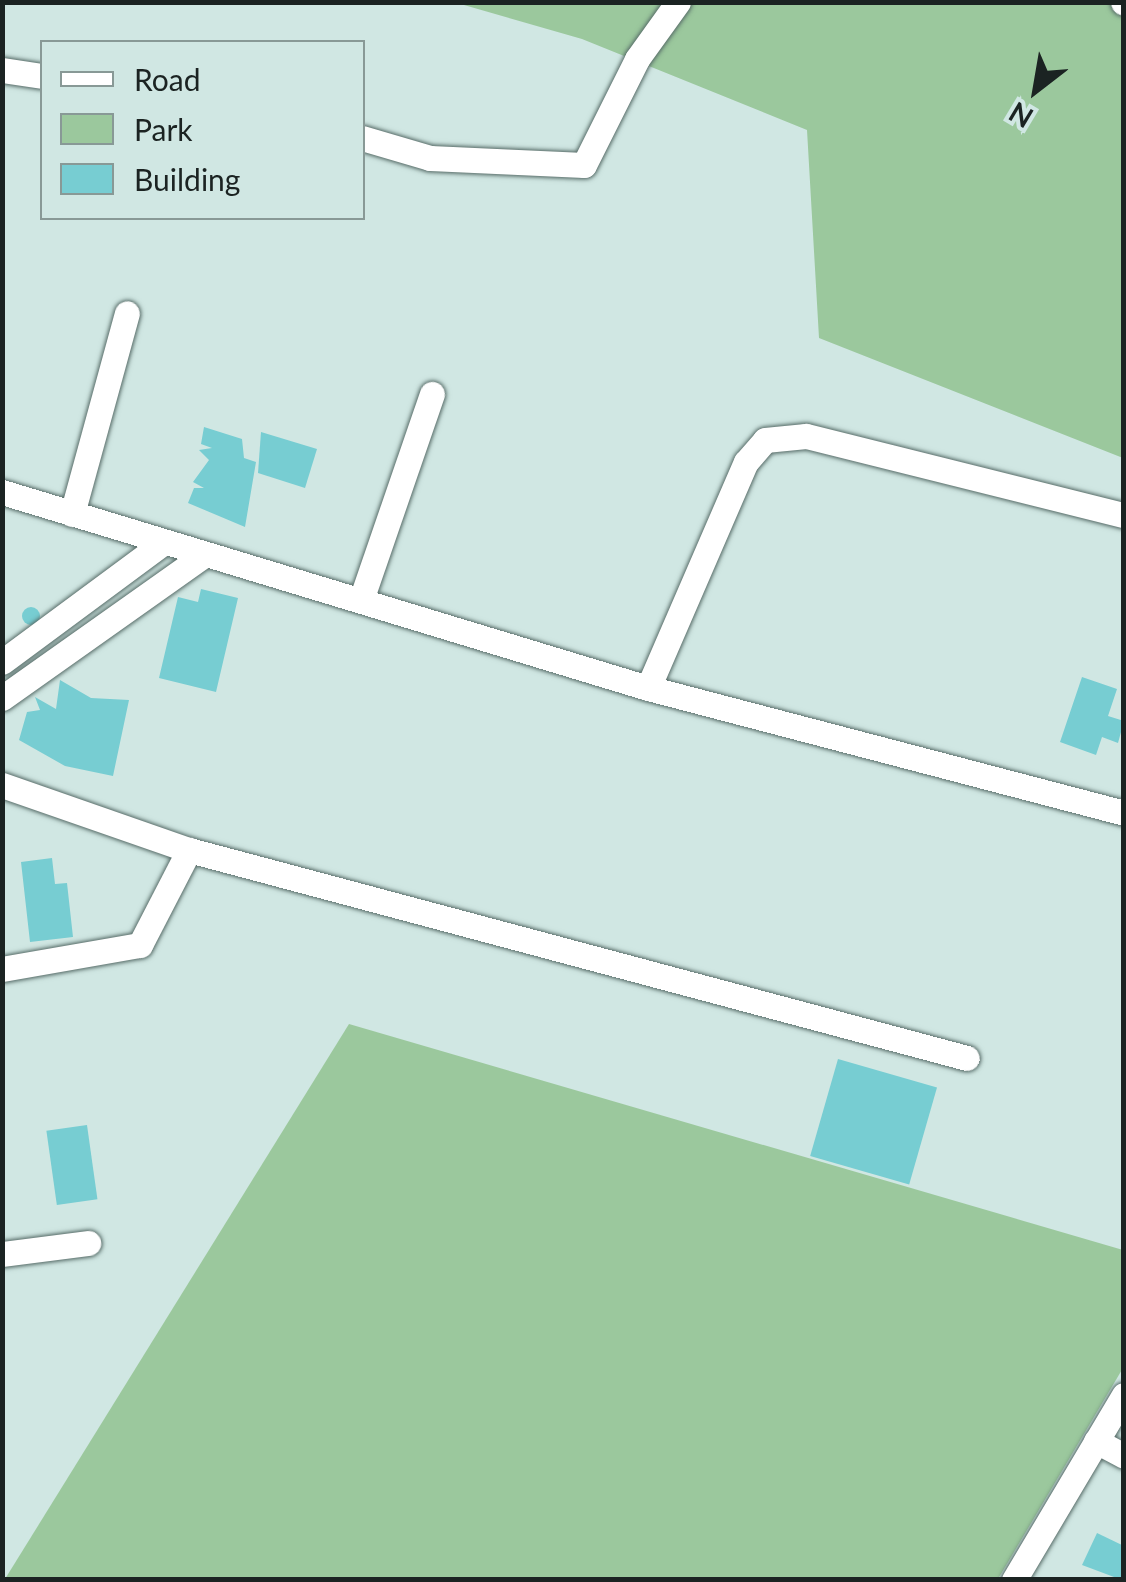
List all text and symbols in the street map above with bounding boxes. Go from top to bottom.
legend [40,40,365,220]
north arrow [986,40,1086,140]
text: Road [134,61,201,97]
text: N [1003,96,1039,136]
text: Park [134,111,193,147]
text: Building [134,161,240,197]

